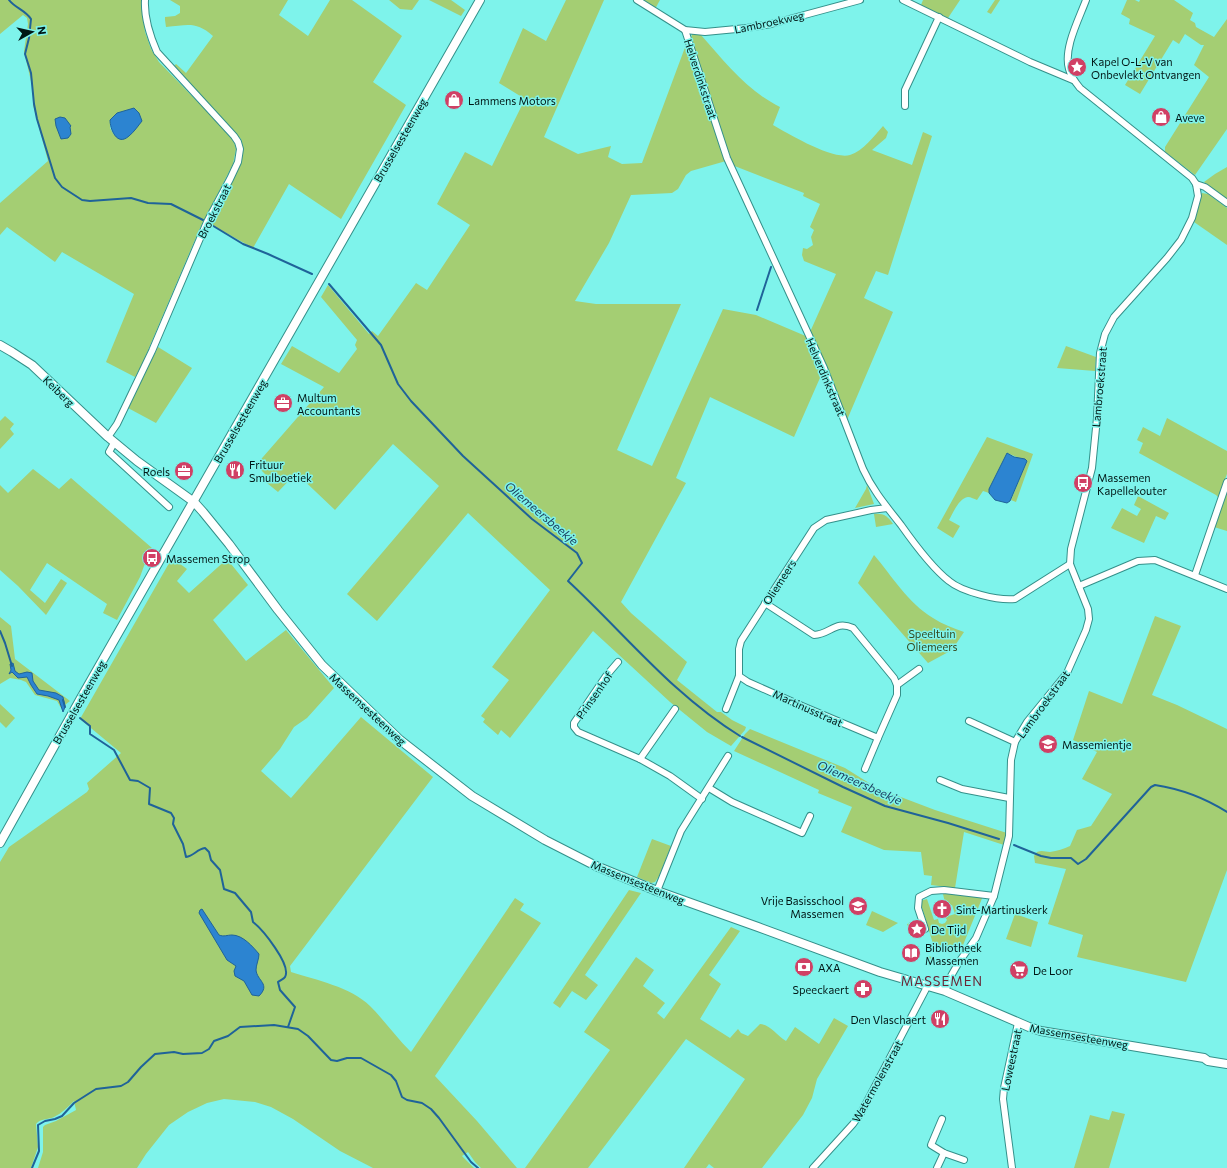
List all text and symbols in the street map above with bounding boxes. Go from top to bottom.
street label: Lambroekweg [733,8,805,36]
north arrow [12,12,52,52]
text: N [35,26,49,36]
street label: Helverdinkstraat [682,37,720,121]
place label: Kapel O-L-V van Onbevlekt Ontvangen [1091,55,1201,81]
place icon: Kapel O-L-V van Onbevlekt Ontvangen [1066,56,1088,78]
shop icon: Lammens Motors [443,89,465,111]
place label: Lammens Motors [468,94,556,107]
street label: Brusselsesteenweg [371,96,429,184]
shop icon: Aveve [1150,106,1172,128]
place label: Aveve [1175,111,1205,124]
street label: Broekstraat [195,181,234,240]
street label: Helverdinkstraat [804,336,848,418]
street label: Lambroekstraat [1089,346,1109,428]
street label: Keiberg [41,373,77,409]
street label: Brusselsesteenweg [211,377,269,465]
place label: Multum Accountants [297,391,360,417]
office icon: Multum Accountants [272,392,294,414]
place label: Frituur Smulboetiek [249,458,312,484]
restaurant icon: Frituur Smulboetiek [224,459,246,481]
office icon: Roels [173,460,195,482]
place label: Roels [143,465,170,478]
place label: Massemen Kapellekouter [1097,471,1167,497]
bus stop icon: Massemen Kapellekouter [1072,472,1094,494]
water label: Oliemeersbeekje [503,478,582,548]
bus stop icon: Massemen Strop [141,547,163,569]
place label: Massemen Strop [166,552,250,565]
street label: Oliemeers [760,557,798,607]
park label: Speeltuin Oliemeers [907,627,957,653]
street label: Brusselsesteenweg [50,658,108,746]
street label: Lambroekstraat [1014,667,1072,740]
street label: Prinsenhof [573,668,615,721]
street label: Massemsesteenweg [327,670,409,748]
street label: Martinusstraat [771,687,845,729]
school or university icon: Massemientje [1037,733,1059,755]
place label: Massemientje [1062,738,1132,751]
water label: Oliemeersbeekje [816,757,905,807]
street label: Massemsesteenweg [589,857,687,907]
place label: Vrije Basisschool Massemen [761,894,844,920]
school or university icon: Vrije Basisschool Massemen [847,895,869,917]
church icon: Sint-Martinuskerk [931,898,953,920]
place label: Sint-Martinuskerk [956,903,1048,916]
place icon: De Tijd [906,918,928,940]
place label: De Tijd [931,923,966,936]
place label: Bibliotheek Massemen [925,941,982,967]
library icon: Bibliotheek Massemen [900,942,922,964]
bank icon: AXA [793,956,815,978]
supermarket icon: De Loor [1008,959,1030,981]
place label: AXA [818,961,841,974]
place label: De Loor [1033,964,1073,977]
district label: MASSEMEN [901,973,983,989]
pharmacy icon: Speeckaert [852,978,874,1000]
place label: Speeckaert [793,983,849,996]
restaurant icon: Den Vlaschaert [929,1008,951,1030]
place label: Den Vlaschaert [850,1013,926,1026]
street label: Massemsesteenweg [1029,1021,1129,1051]
street label: Loweestraat [998,1028,1024,1092]
street label: Watermolenstraat [849,1037,905,1124]

